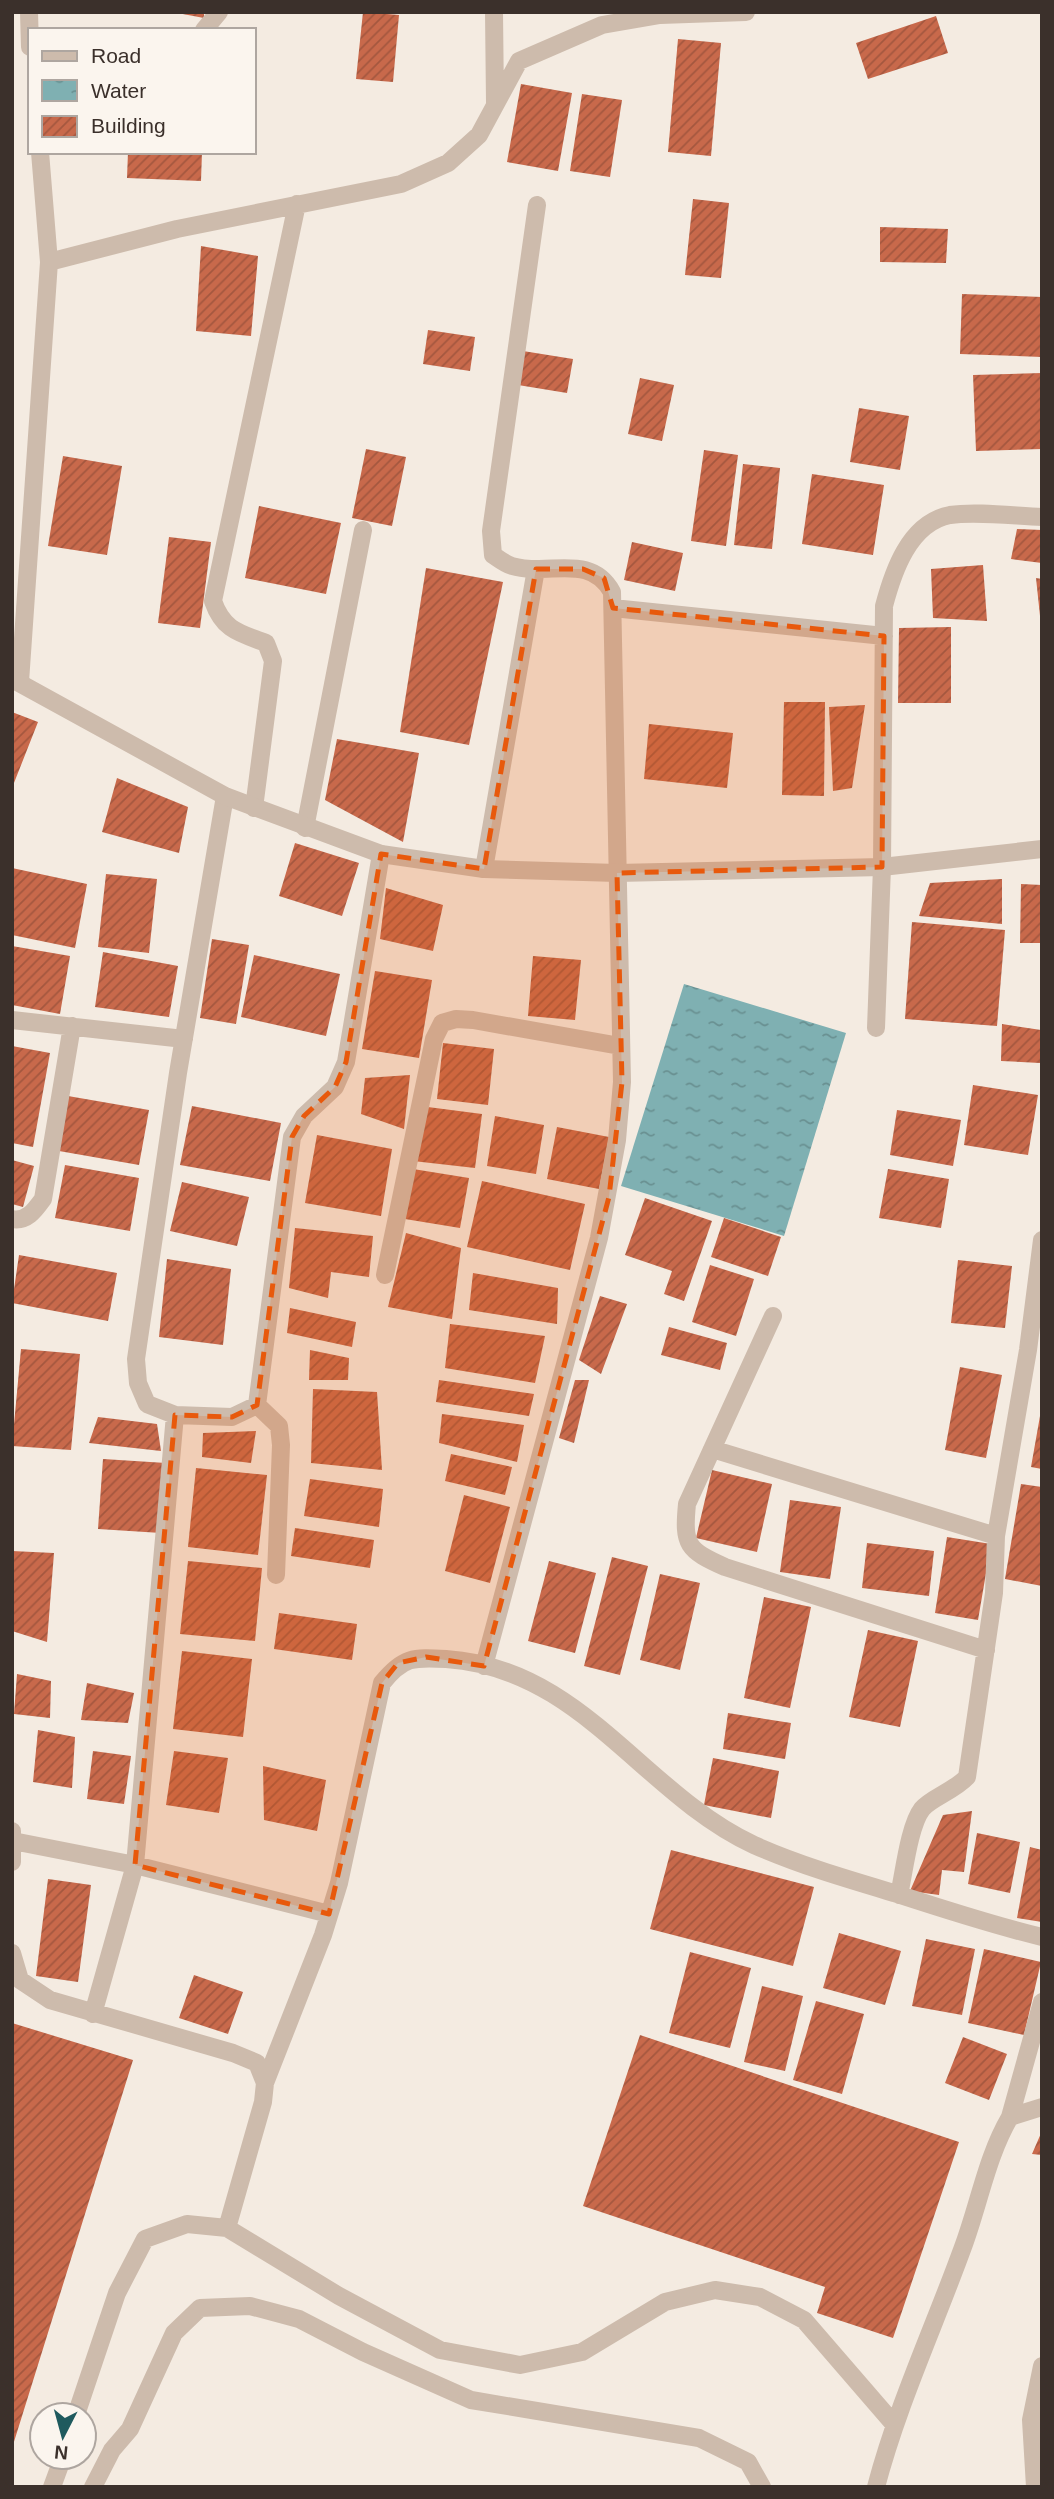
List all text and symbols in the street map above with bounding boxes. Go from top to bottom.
legend [28,28,256,154]
text: Road [91,44,141,67]
text: Water [91,79,146,102]
text: Building [91,114,166,137]
north arrow [28,2401,98,2471]
text: N [53,2441,69,2464]

